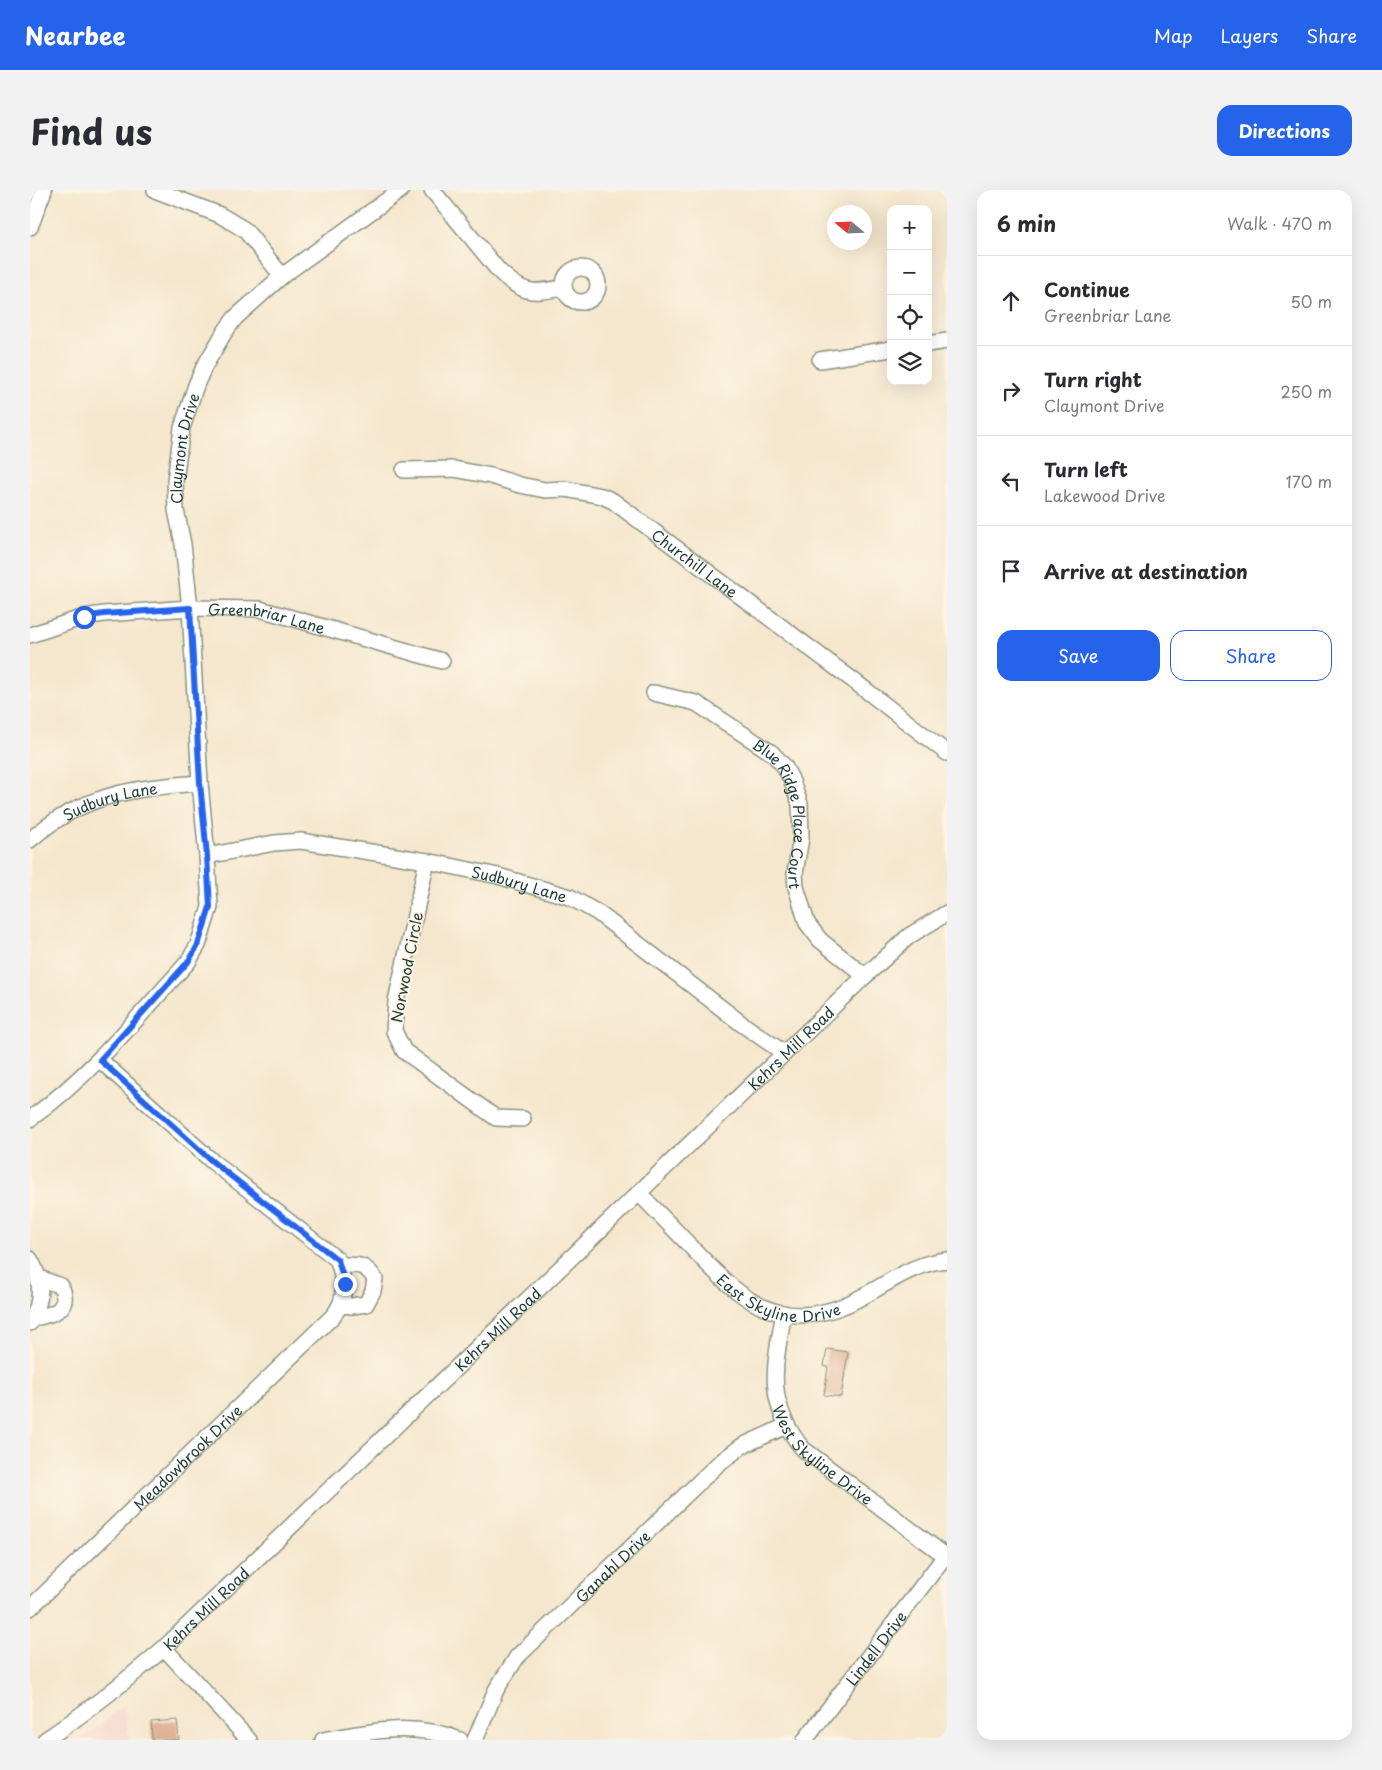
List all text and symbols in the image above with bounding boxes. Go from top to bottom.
text: Nearbee [25,17,126,53]
text: Map [1154,22,1193,49]
text: Layers [1221,22,1278,49]
text: Share [1306,22,1357,49]
text: Find us [30,104,152,157]
button: Directions [1217,105,1352,156]
north arrow [827,205,872,250]
map controls [887,205,932,385]
button: + [887,205,932,250]
text: 6 min [997,207,1056,239]
text: Walk · 470 m [1227,211,1332,235]
button: − [887,250,932,295]
text: Continue [1044,275,1130,303]
icon: ahead [997,287,1025,315]
text: 50 m [1291,289,1332,313]
button: locate [887,295,932,340]
text: Greenbriar Lane [1044,303,1172,327]
button: layers [887,340,932,385]
text: Turn right [1044,365,1142,393]
icon: right [997,377,1025,405]
text: 250 m [1281,379,1332,403]
street label: Claymont Drive [163,390,204,504]
text: Claymont Drive [1044,393,1164,417]
text: Turn left [1044,455,1128,483]
icon: left [997,467,1025,495]
text: 170 m [1286,469,1332,493]
text: Lakewood Drive [1044,483,1166,507]
street label: Churchill Lane [647,522,743,602]
icon: arrive [997,557,1025,585]
text: Arrive at destination [1044,557,1248,585]
street label: Greenbriar Lane [208,597,328,639]
route start [73,606,96,629]
button: Save [997,630,1160,681]
button: Share [1170,630,1332,681]
street label: Blue Ridge Place Court [748,732,813,890]
street label: Sudbury Lane [58,776,159,825]
street label: Sudbury Lane [470,859,570,907]
street label: Norwood Circle [384,910,428,1024]
street label: Kehrs Mill Road [742,1001,839,1095]
street label: East Skyline Drive [712,1268,843,1327]
route end [334,1273,357,1296]
street label: Kehrs Mill Road [449,1282,546,1376]
street label: Meadowbrook Drive [127,1399,247,1515]
street label: West Skyline Drive [768,1401,878,1509]
street label: Ganahl Drive [569,1524,655,1607]
street label: Kehrs Mill Road [157,1561,254,1655]
street label: Lindell Drive [839,1606,911,1690]

